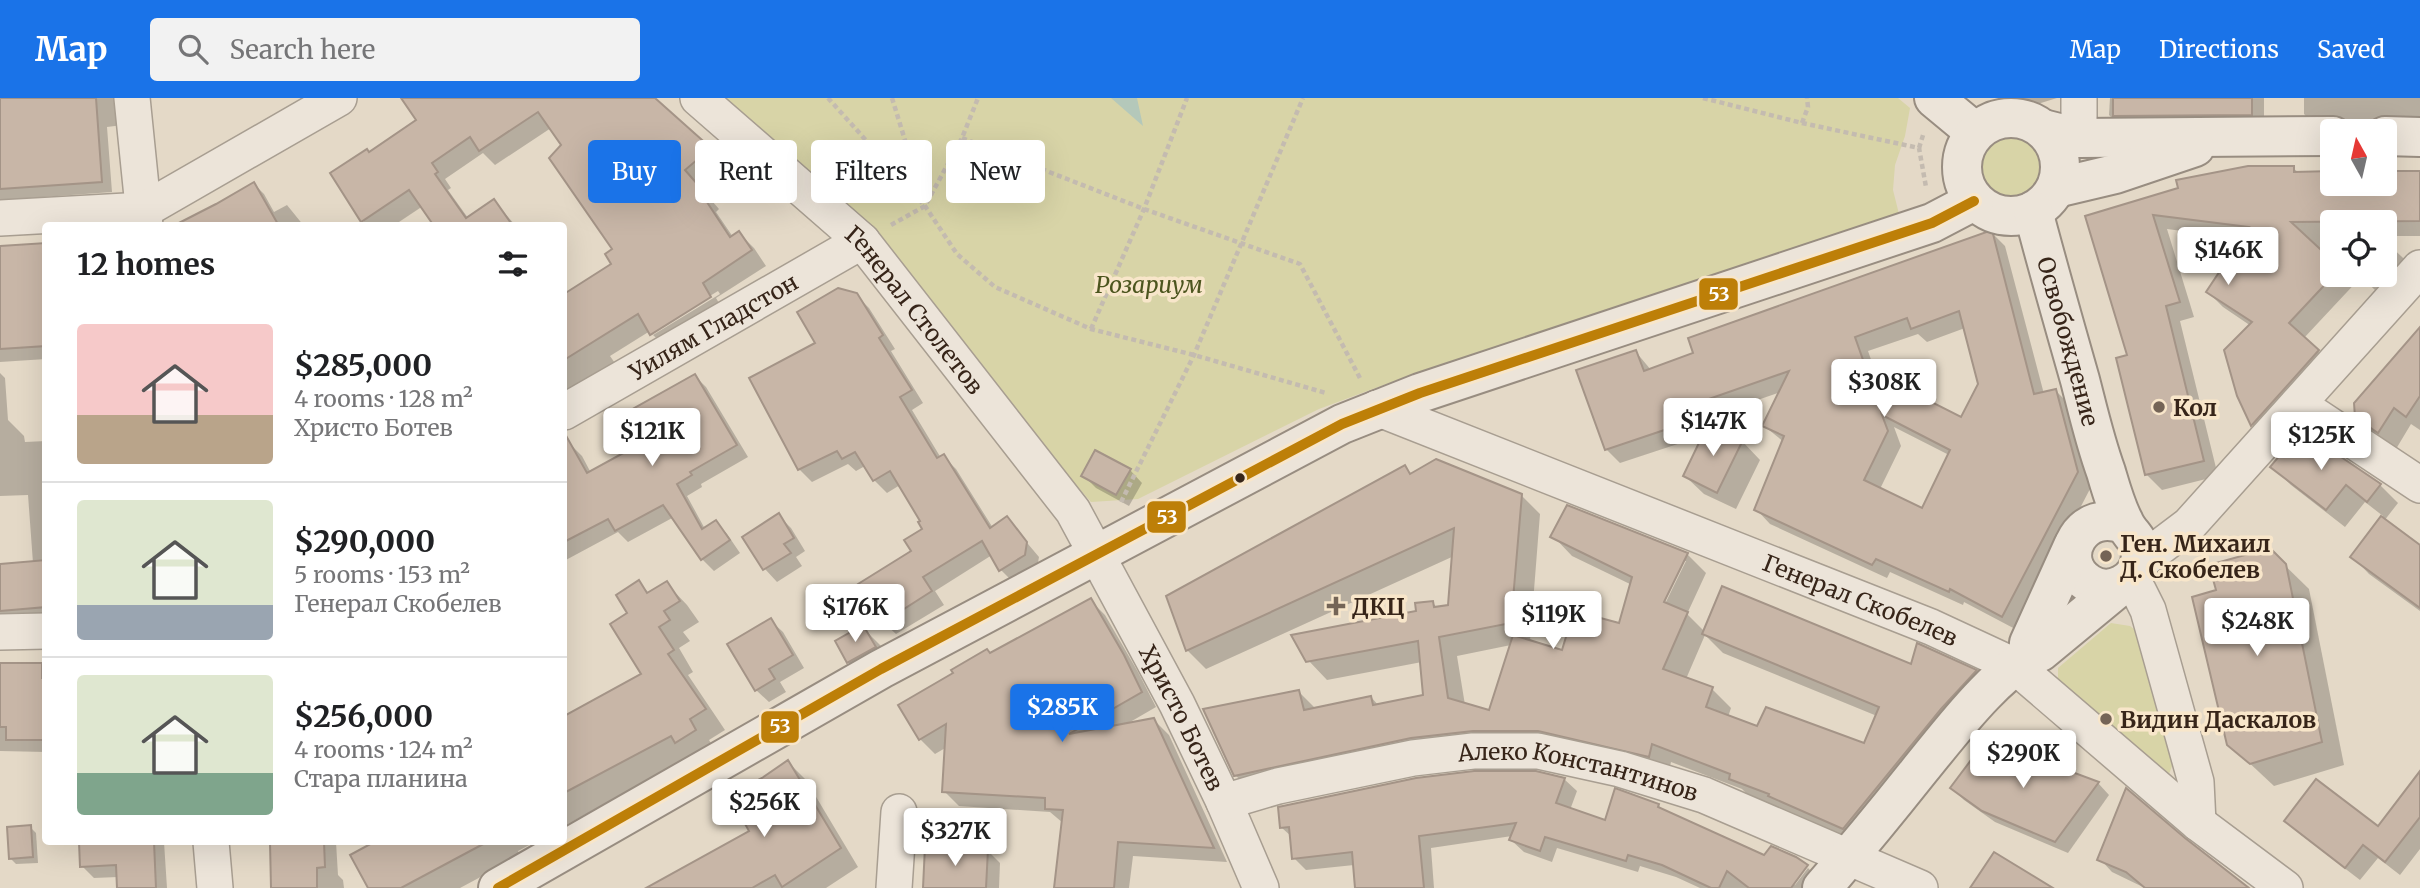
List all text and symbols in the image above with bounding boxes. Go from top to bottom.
search box [150,18,640,81]
text: Map [35,29,108,70]
icon: search [174,30,212,68]
text: Search here [230,33,375,66]
text: Map [2070,34,2121,65]
text: Directions [2159,34,2279,65]
text: Saved [2317,34,2385,65]
north arrow [2320,119,2398,196]
map controls [2320,119,2397,287]
chip: Buy [588,140,681,203]
chip: Rent [695,140,797,203]
chip: Filters [811,140,932,203]
chip: New [946,140,1045,203]
button: locate [2320,210,2397,287]
street label: Генерал Столетов [840,219,990,400]
pin: $146K [2179,228,2277,287]
text: $146K [2193,235,2263,264]
text: 12 homes [77,245,215,283]
icon: filters [494,245,532,283]
street label: Освобождение [2031,253,2106,429]
street label: Уилям Гладстон [623,267,803,387]
park label: Розариум [1095,270,1203,299]
line badge: 53 [1698,277,1739,311]
text: 53 [1708,282,1730,306]
text: $285,000 [294,346,432,384]
icon: home [133,352,217,436]
pin: $308K [1835,360,1933,419]
text: $308K [1847,367,1921,396]
text: 4 rooms · 128 m² [294,384,473,413]
place label: Кол [2173,393,2217,422]
pin: $147K [1664,398,1762,458]
marker: Кол [2151,399,2167,415]
text: $147K [1680,406,1746,435]
pin: $121K [603,408,701,468]
pin: $125K [2272,412,2370,472]
text: Христо Ботев [294,413,453,442]
text: $121K [619,416,685,445]
text: $125K [2287,420,2355,449]
unlabelled marker [1233,471,1247,485]
line badge: 53 [1146,500,1187,534]
text: 53 [1156,505,1178,529]
text: $290,000 [294,522,435,560]
icon: home [133,528,217,612]
place label: Ген. Михаил Д. Скобелев [2120,529,2271,584]
street label: Генерал Скобелев [1759,548,1963,652]
marker: Ген. Михаил Д. Скобелев [2098,548,2114,564]
text: 5 rooms · 153 m² [294,560,470,589]
pin: $176K [806,584,904,644]
text: Генерал Скобелев [294,589,501,618]
text: $176K [822,592,888,621]
place label: ДКЦ [1352,592,1405,621]
pin: $119K [1504,592,1602,651]
marker: ДКЦ [1326,596,1346,616]
pin: $248K [2208,598,2306,658]
text: $119K [1521,599,1585,628]
text: $248K [2220,606,2294,635]
street label: Христо Ботев [1133,640,1231,795]
pin: $285K [1013,684,1111,744]
text: $285K [1026,692,1098,721]
text: $256,000 [294,697,433,735]
icon: home [133,703,217,787]
place label: Видин Даскалов [2120,705,2316,734]
line badge: 53 [760,710,800,744]
marker: Видин Даскалов [2098,711,2114,727]
text: 53 [769,714,791,738]
pin: $290K [1974,730,2072,790]
text: 4 rooms · 124 m² [294,735,473,764]
street label: Алеко Константинов [1455,736,1702,807]
text: $290K [1986,738,2060,767]
text: Стара планина [294,764,468,793]
pin: $256K [715,780,813,839]
text: $256K [728,787,800,816]
pin: $327K [906,808,1004,868]
text: $327K [920,816,990,845]

